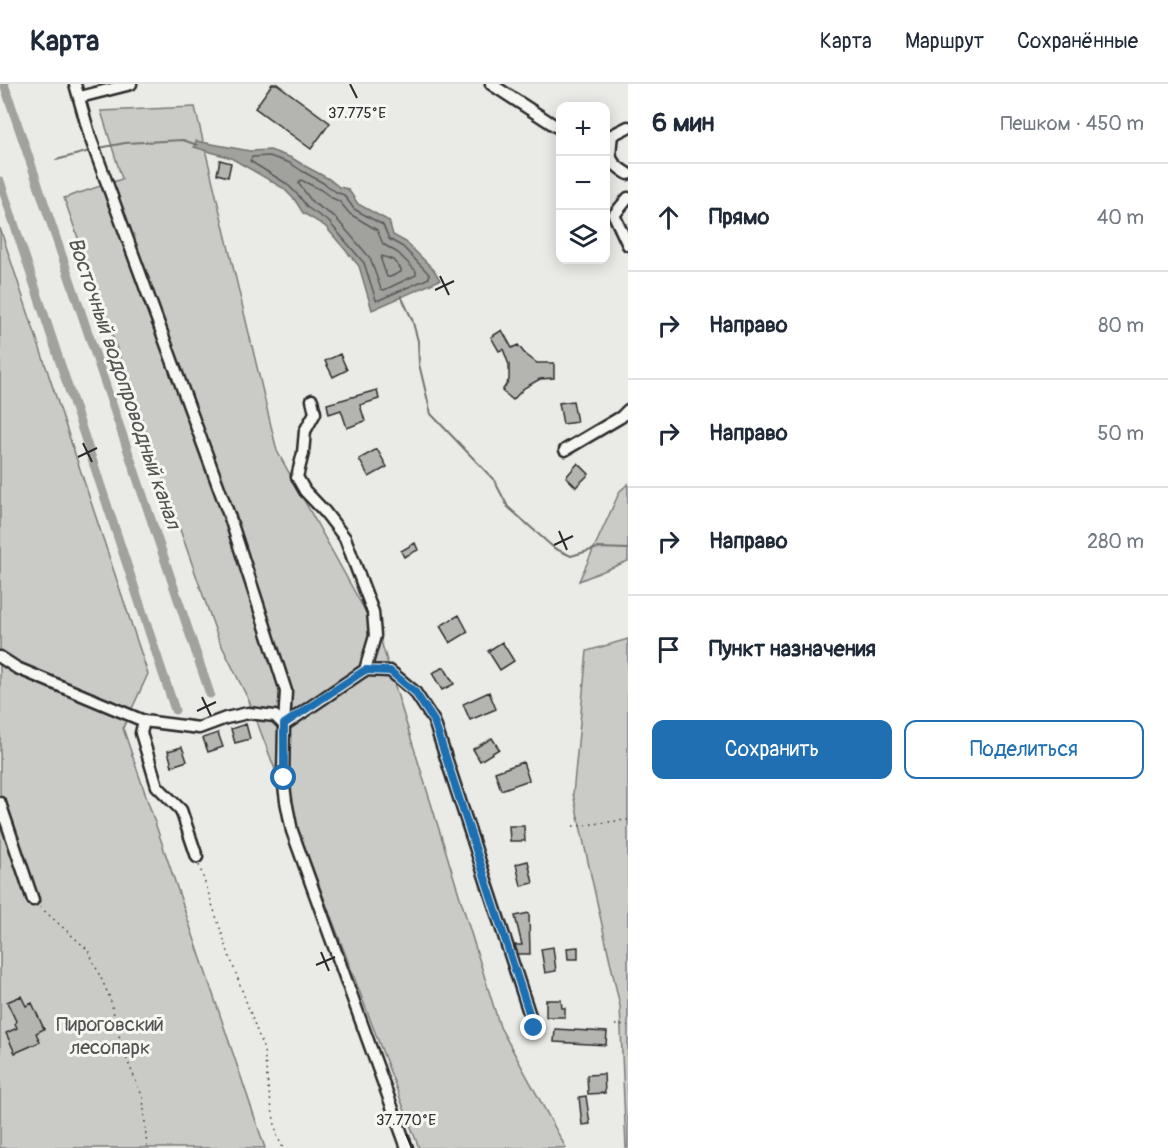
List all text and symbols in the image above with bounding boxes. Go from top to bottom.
text: Карта [30,24,99,59]
text: Карта [820,28,872,55]
text: Маршрут [905,28,984,55]
text: Сохранённые [1017,28,1138,55]
map controls [556,102,610,264]
button: + [556,102,610,156]
text: 37.775°E [328,104,386,123]
text: 6 мин [652,107,714,139]
text: Пешком · 450 m [1000,111,1144,136]
button: − [556,156,610,210]
icon: ahead [652,201,685,234]
text: Прямо [709,203,769,231]
text: 40 m [1097,205,1144,230]
button: layers [556,210,610,264]
water label: Восточный водопроводный канал [61,234,187,534]
icon: right [652,309,685,342]
text: Направо [709,311,788,339]
text: 80 m [1098,313,1144,338]
icon: right [652,417,685,450]
text: Направо [709,419,788,447]
text: 50 m [1097,421,1144,446]
icon: right [652,525,685,558]
text: Направо [709,527,788,555]
text: 280 m [1087,529,1144,554]
icon: arrive [652,633,685,666]
text: Пункт назначения [709,635,876,663]
button: Сохранить [652,720,892,779]
button: Поделиться [904,720,1144,779]
route start [270,764,296,790]
park label: Пироговский лесопарк [56,1012,164,1060]
route end [520,1014,546,1040]
text: 37.770°E [376,1111,436,1130]

